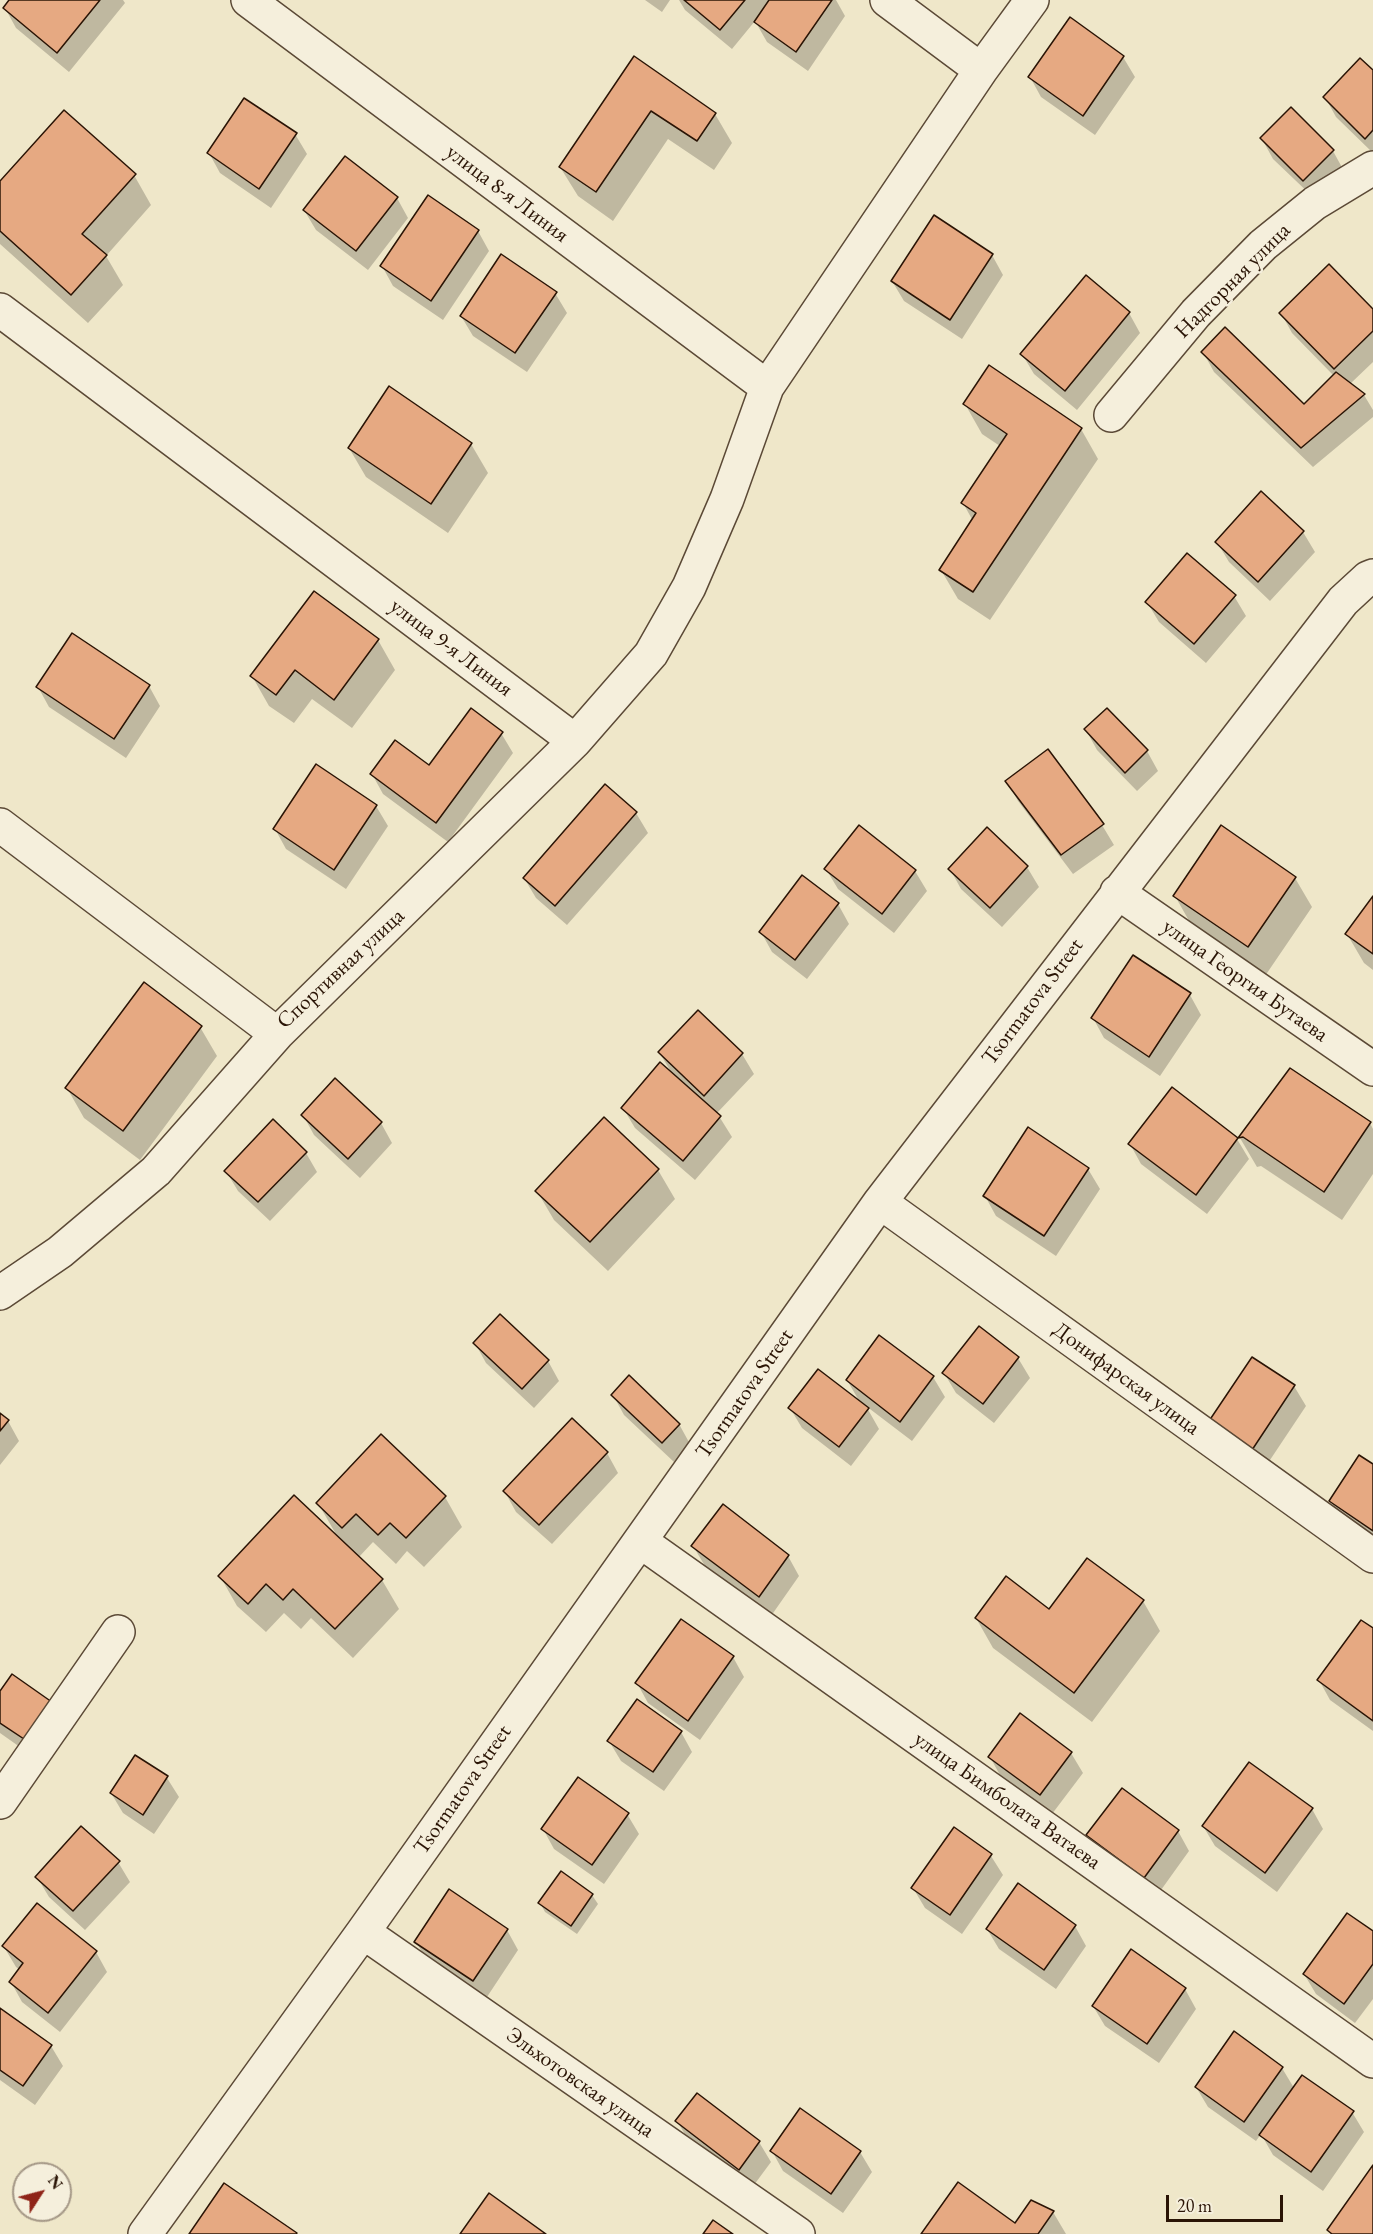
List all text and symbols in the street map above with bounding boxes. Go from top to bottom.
street label: улица 8-я Линия [440,139,574,249]
street label: Надгорная улица [1170,218,1296,344]
street label: улица 9-я Линия [384,593,518,703]
street label: Спортивная улица [272,903,410,1035]
street label: улица Георгия Бутаева [1157,914,1333,1048]
street label: Tsormatova Street [977,933,1089,1071]
street label: Донифарская улица [1047,1317,1205,1441]
street label: Tsormatova Street [691,1324,799,1464]
street label: Tsormatova Street [409,1720,517,1860]
street label: улица Бимболата Ватаева [908,1726,1106,1876]
street label: Эльхотовская улица [501,2022,659,2144]
north arrow [12,2162,72,2222]
text: N [43,2171,68,2194]
scale bar [1169,2183,1286,2221]
text: 20 m [1177,2194,1212,2217]

